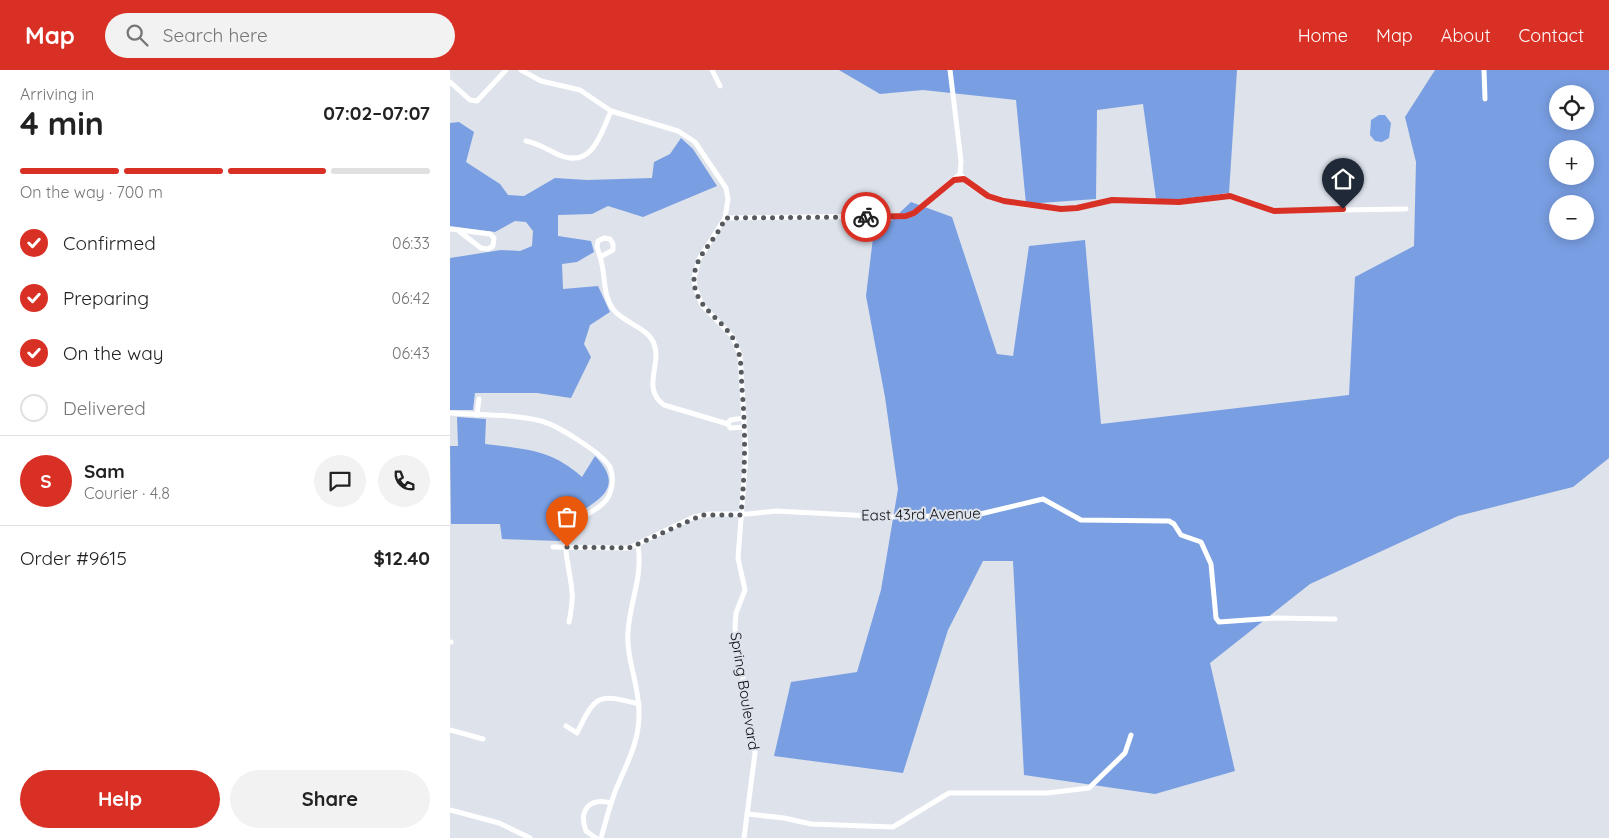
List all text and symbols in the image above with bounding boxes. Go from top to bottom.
search box [105,13,455,58]
text: Map [25,20,75,50]
icon: search [123,21,151,49]
text: Search here [163,23,268,47]
text: Home [1298,24,1348,47]
text: Map [1376,24,1413,47]
text: About [1441,24,1491,47]
text: Contact [1519,24,1584,47]
text: Arriving in [20,84,94,104]
map controls [1549,85,1594,240]
button: locate [1549,85,1594,130]
text: 07:02–07:07 [323,101,430,125]
text: 4 min [20,103,104,143]
button: + [1549,140,1594,185]
pin [1322,158,1364,209]
icon: home [1329,165,1357,193]
text: On the way · 700 m [20,182,163,202]
courier [841,192,891,242]
button: − [1549,195,1594,240]
icon: bike [852,203,880,231]
icon: check [20,229,48,257]
text: Confirmed [63,231,156,255]
text: 06:33 [392,233,430,253]
icon: check [20,284,48,312]
text: Preparing [63,286,149,310]
text: 06:42 [392,288,430,308]
icon: check [20,339,48,367]
text: On the way [63,341,164,365]
text: 06:43 [392,343,430,363]
text: Delivered [63,396,146,420]
button: chat [314,455,366,507]
button: phone [378,455,430,507]
text: Sam [84,459,125,483]
text: S [40,469,52,493]
text: Courier · 4.8 [84,483,170,503]
pin [546,496,588,547]
icon: bag [553,503,581,531]
street label: East 43rd Avenue [861,503,981,525]
text: Order #9615 [20,546,127,570]
text: $12.40 [373,546,430,570]
street label: Spring Boulevard [726,631,764,751]
button: Help [20,770,220,828]
button: Share [230,770,430,828]

